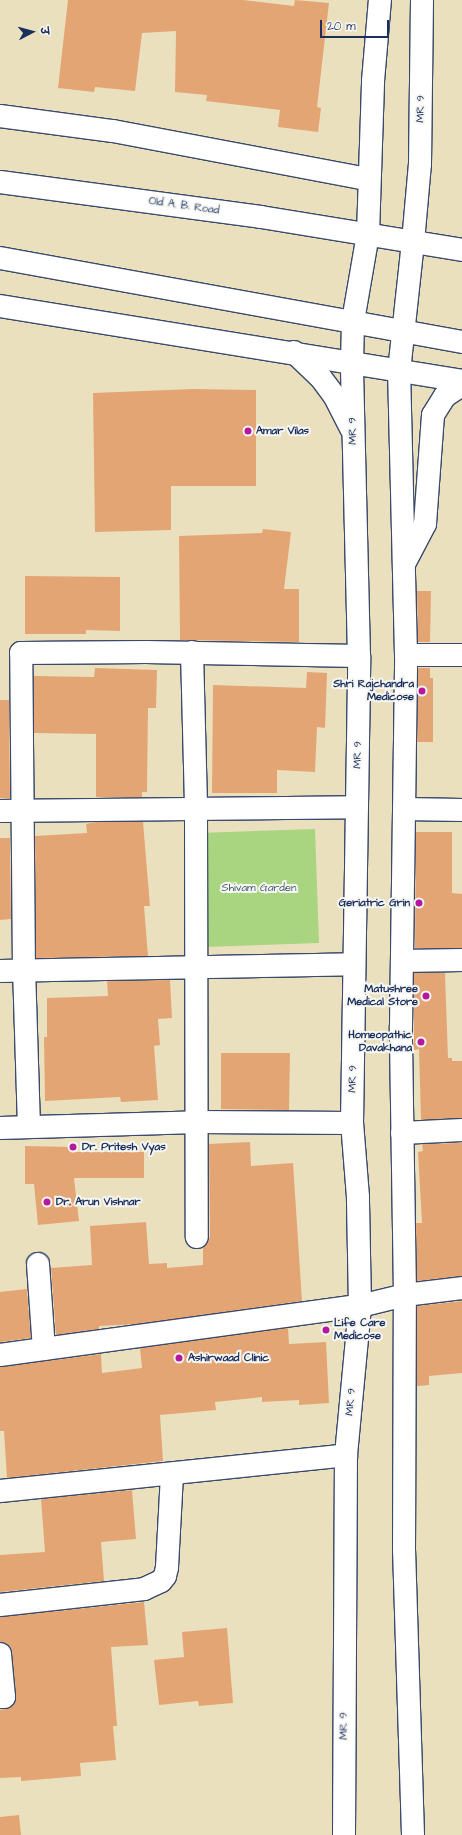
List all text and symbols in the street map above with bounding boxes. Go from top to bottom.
north arrow [12,12,52,52]
scale bar [322,12,391,38]
text: 20 m [327,18,356,35]
text: उ [37,26,52,35]
street label: MR 9 [414,95,428,123]
street label: Old A. B. Road [148,195,220,217]
street label: MR 9 [346,417,360,445]
place label: Amar Vilas [256,424,309,438]
marker: Amar Vilas [243,426,253,436]
place label: Shri Rajchandra Medicose [333,678,414,704]
marker: Shri Rajchandra Medicose [417,686,427,696]
street label: MR 9 [351,741,365,769]
park label: Shivam Garden [222,881,296,895]
place label: Geriatric Grin [339,896,410,910]
marker: Geriatric Grin [413,897,425,909]
place label: Matushree Medical Store [347,983,418,1009]
marker: Matushree Medical Store [421,991,431,1001]
place label: Homeopathic Davakhana [348,1029,412,1055]
marker: Homeopathic Davakhana [415,1036,427,1048]
street label: MR 9 [346,1065,360,1093]
place label: Dr. Pritesh Vyas [82,1140,166,1154]
marker: Dr. Pritesh Vyas [67,1141,79,1153]
place label: Dr. Arun Vishnar [56,1195,140,1209]
marker: Dr. Arun Vishnar [41,1196,53,1208]
place label: Life Care Medicose [334,1317,386,1343]
marker: Life Care Medicose [321,1325,331,1335]
place label: Ashirwaad Clinic [188,1351,269,1365]
marker: Ashirwaad Clinic [173,1352,185,1364]
street label: MR 9 [343,1388,359,1416]
street label: MR 9 [337,1712,351,1740]

